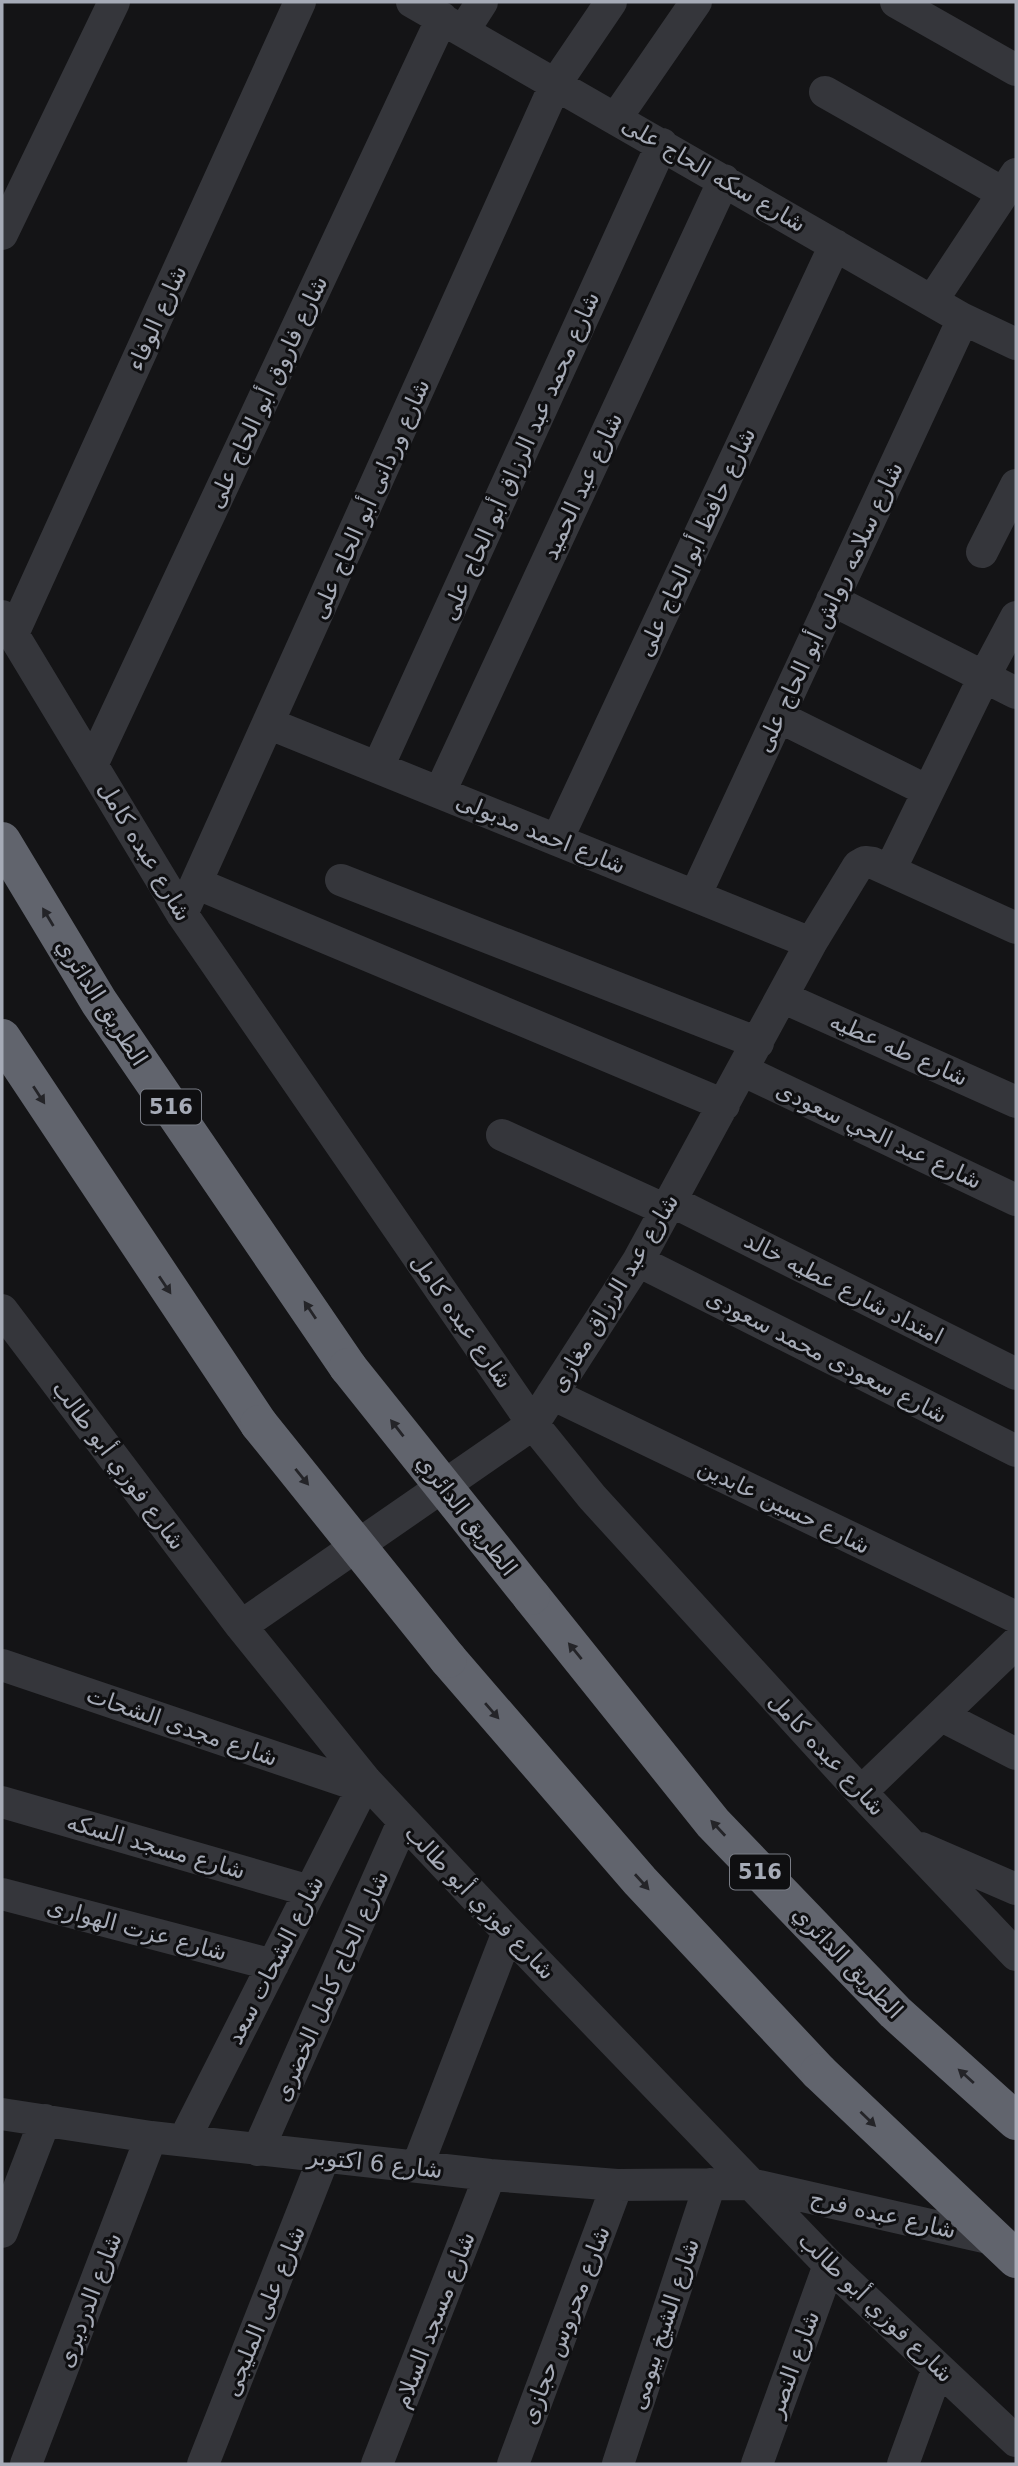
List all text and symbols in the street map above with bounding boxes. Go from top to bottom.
street label: شارع سكه الحاج على [617,111,811,238]
street label: شارع الوفاء [122,261,193,375]
street label: شارع فاروق أبو الحاج على [200,271,333,513]
street label: شارع محمد عبد الرزاق أبو الحاج على [434,287,605,625]
street label: شارع وردانى أبو الحاج على [303,374,436,623]
street label: شارع عبد الحميد [537,408,628,564]
street label: شارع حافظ أبو الحاج على [630,423,761,661]
street label: شارع سلامه رواش أبو الحاج على [748,457,909,757]
street label: شارع عبده كامل [92,776,197,926]
street label: شارع احمد مدبولى [452,787,630,880]
one-way arrow [41,908,54,927]
street label: الطريق الدائري [50,933,153,1071]
street label: شارع طه عطيه [826,1007,972,1092]
street label: شارع عبد الحي سعودى [772,1076,986,1195]
one-way arrow [32,1086,45,1105]
road number: 516 [141,1090,201,1124]
street label: شارع عبد الرزاق مغازى [544,1189,684,1397]
street label: امتداد شارع عطيه خالد [740,1227,948,1350]
street label: شارع عبده كامل [405,1249,518,1394]
one-way arrow [159,1275,172,1294]
street label: شارع سعودى محمد سعودى [702,1284,952,1429]
one-way arrow [303,1301,317,1319]
street label: شارع فوزي أبو طالب [46,1374,193,1555]
one-way arrow [391,1419,405,1437]
street label: الطريق الدائري [411,1449,522,1581]
street label: شارع حسين عابدين [693,1453,874,1560]
one-way arrow [294,1468,309,1486]
one-way arrow [568,1643,583,1661]
street label: شارع مجدى الشحات [83,1681,281,1772]
street label: شارع عبده كامل [763,1687,890,1821]
one-way arrow [484,1702,499,1719]
street label: شارع مسجد السكه [63,1808,248,1885]
street label: شارع فوزي أبو طالب [399,1818,562,1985]
one-way arrow [711,1820,727,1837]
road number: 516 [730,1854,790,1890]
street label: شارع الحاج كامل الخضرى [268,1867,395,2106]
street label: شارع الشحات سعد [221,1871,330,2049]
one-way arrow [633,1873,649,1890]
street label: شارع عزت الهوارى [44,1892,230,1966]
street label: الطريق الدائري [787,1900,908,2025]
one-way arrow [957,2068,974,2084]
one-way arrow [860,2111,877,2128]
street label: شارع 6 اكتوبر [305,2143,444,2184]
street label: شارع عبده فرج [807,2185,959,2244]
street label: شارع على المليجى [218,2222,311,2400]
street label: شارع محروس حجازى [515,2222,616,2428]
street label: شارع فوزي أبو طالب [793,2225,960,2388]
street label: شارع مسجد السلام [388,2228,481,2412]
street label: شارع الدرديرى [51,2229,128,2371]
street label: شارع الشيخ بيومى [624,2235,705,2413]
street label: شارع النصر [761,2307,825,2422]

